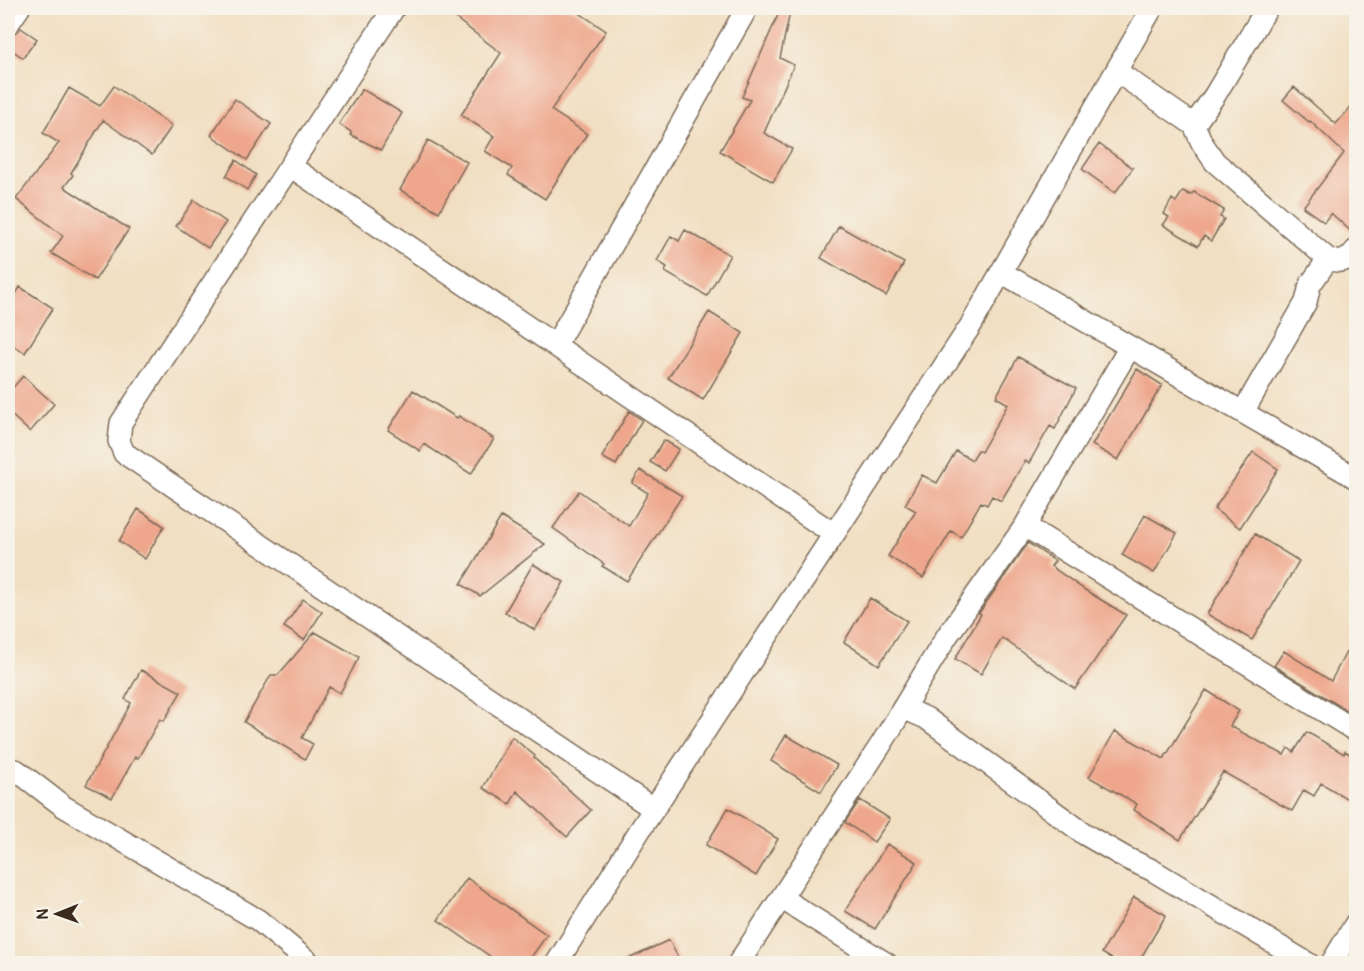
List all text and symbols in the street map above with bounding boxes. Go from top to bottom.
north arrow [27,884,87,944]
text: N [33,908,53,920]

